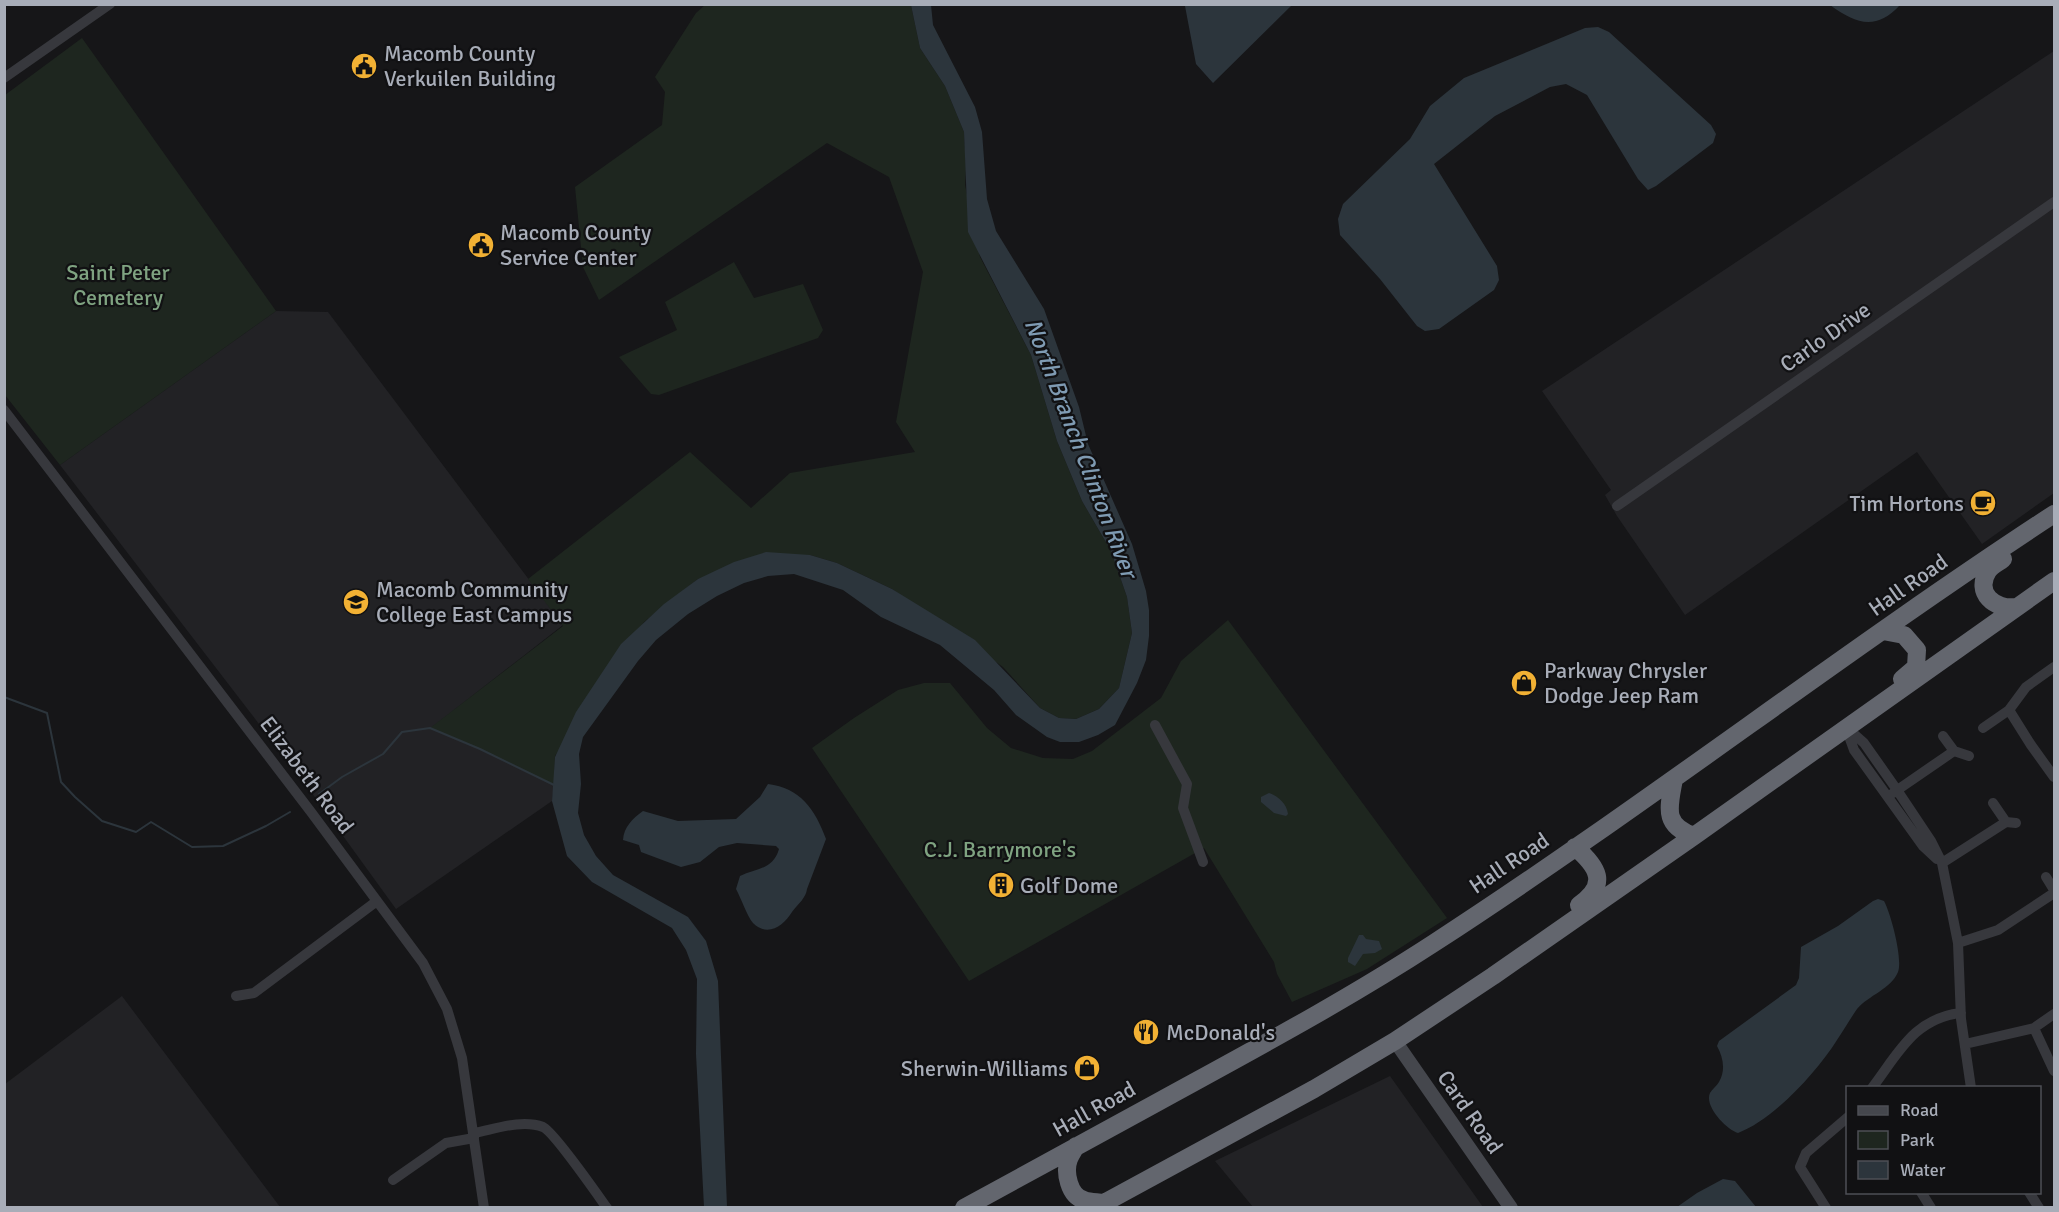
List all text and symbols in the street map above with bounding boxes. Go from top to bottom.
place label: Macomb County Verkuilen Building [384,40,556,92]
public building icon: Macomb County Verkuilen Building [349,51,379,81]
place label: Macomb County Service Center [500,219,652,271]
public building icon: Macomb County Service Center [466,230,496,260]
park label: Saint Peter Cemetery [66,259,170,311]
street label: Carlo Drive [1775,296,1875,378]
water label: North Branch Clinton River [1018,314,1145,585]
cafe icon: Tim Hortons [1968,488,1998,518]
place label: Tim Hortons [1849,490,1964,517]
street label: Hall Road [1863,548,1953,622]
place label: Macomb Community College East Campus [376,576,572,628]
school or university icon: Macomb Community College East Campus [341,587,371,617]
place label: Parkway Chrysler Dodge Jeep Ram [1544,657,1707,709]
shop icon: Parkway Chrysler Dodge Jeep Ram [1509,668,1539,698]
street label: Elizabeth Road [254,711,360,839]
street label: Hall Road [1464,826,1554,900]
park label: C.J. Barrymore's [924,836,1076,863]
building icon: Golf Dome [986,870,1016,900]
place label: Golf Dome [1020,872,1118,899]
restaurant icon: McDonald's [1131,1017,1161,1047]
place label: McDonald's [1166,1019,1275,1046]
shop icon: Sherwin-Williams [1072,1053,1102,1083]
place label: Sherwin-Williams [901,1055,1068,1082]
street label: Card Road [1431,1065,1509,1159]
street label: Hall Road [1048,1075,1140,1143]
legend [1846,1086,2041,1194]
text: Road [1900,1099,1939,1121]
text: Park [1900,1129,1935,1151]
text: Water [1900,1159,1946,1181]

